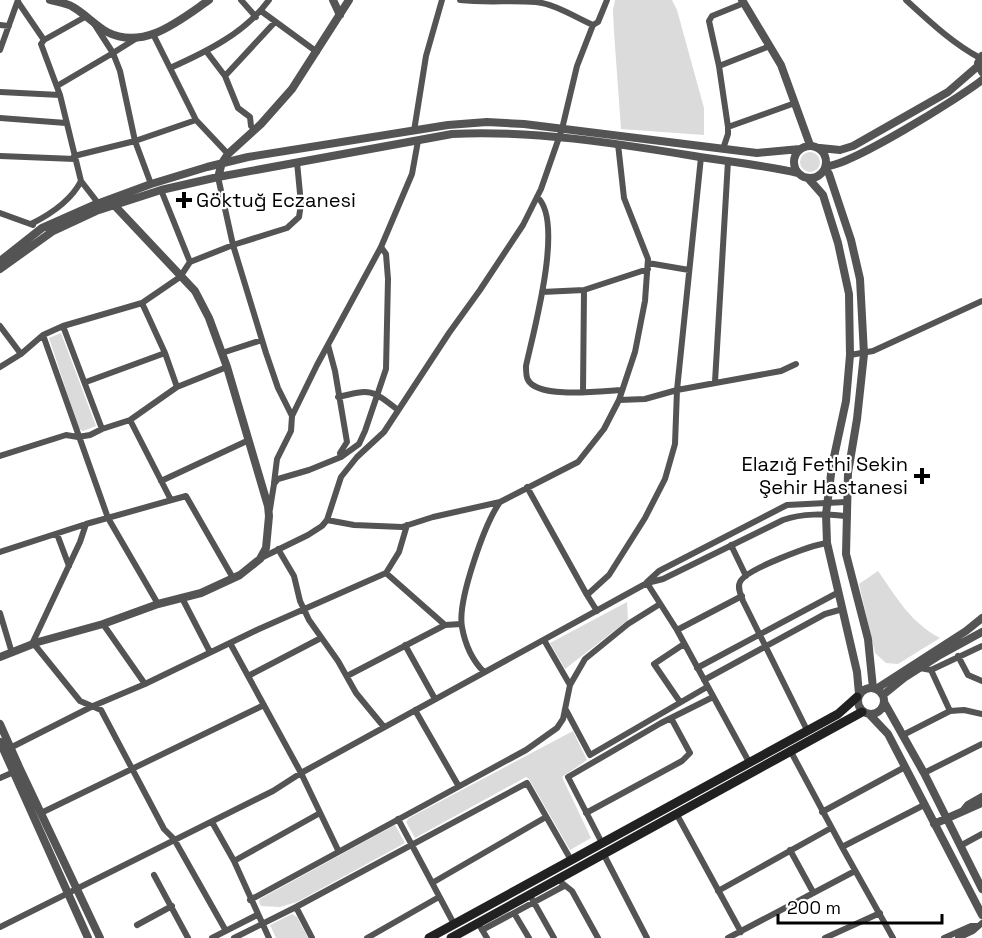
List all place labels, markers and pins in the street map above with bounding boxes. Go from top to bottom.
place label: Göktuğ Eczanesi [196,187,356,213]
marker: Göktuğ Eczanesi [177,193,191,207]
place label: Elazığ Fethi Sekin Şehir Hastanesi [741,451,908,500]
marker: Elazığ Fethi Sekin Şehir Hastanesi [913,467,931,485]

